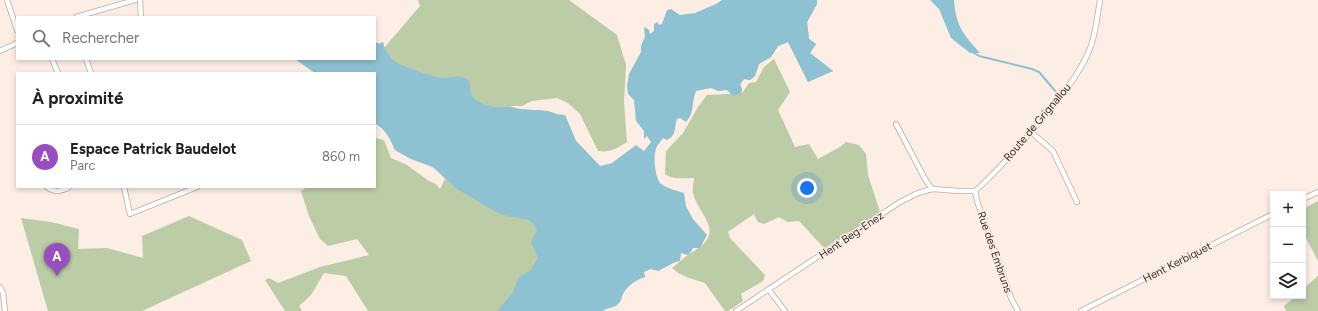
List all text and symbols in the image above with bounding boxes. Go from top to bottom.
search box [16,16,376,60]
icon: search [30,27,52,49]
text: Rechercher [62,29,139,47]
street label: Route de Grignallou [1001,81,1074,164]
text: À proximité [32,88,123,108]
text: Espace Patrick Baudelot [70,140,237,158]
text: A [40,149,50,164]
text: 860 m [322,149,360,164]
text: Parc [70,158,95,173]
your location [797,178,817,198]
map controls [1270,191,1306,299]
button: + [1270,191,1306,227]
street label: Hent Beg-Enez [817,209,886,262]
street label: Rue des Embruns [974,210,1015,295]
button: − [1270,227,1306,263]
street label: Hent Kerbiquet [1141,240,1214,285]
pin: A [44,243,70,276]
button: layers [1270,263,1306,299]

